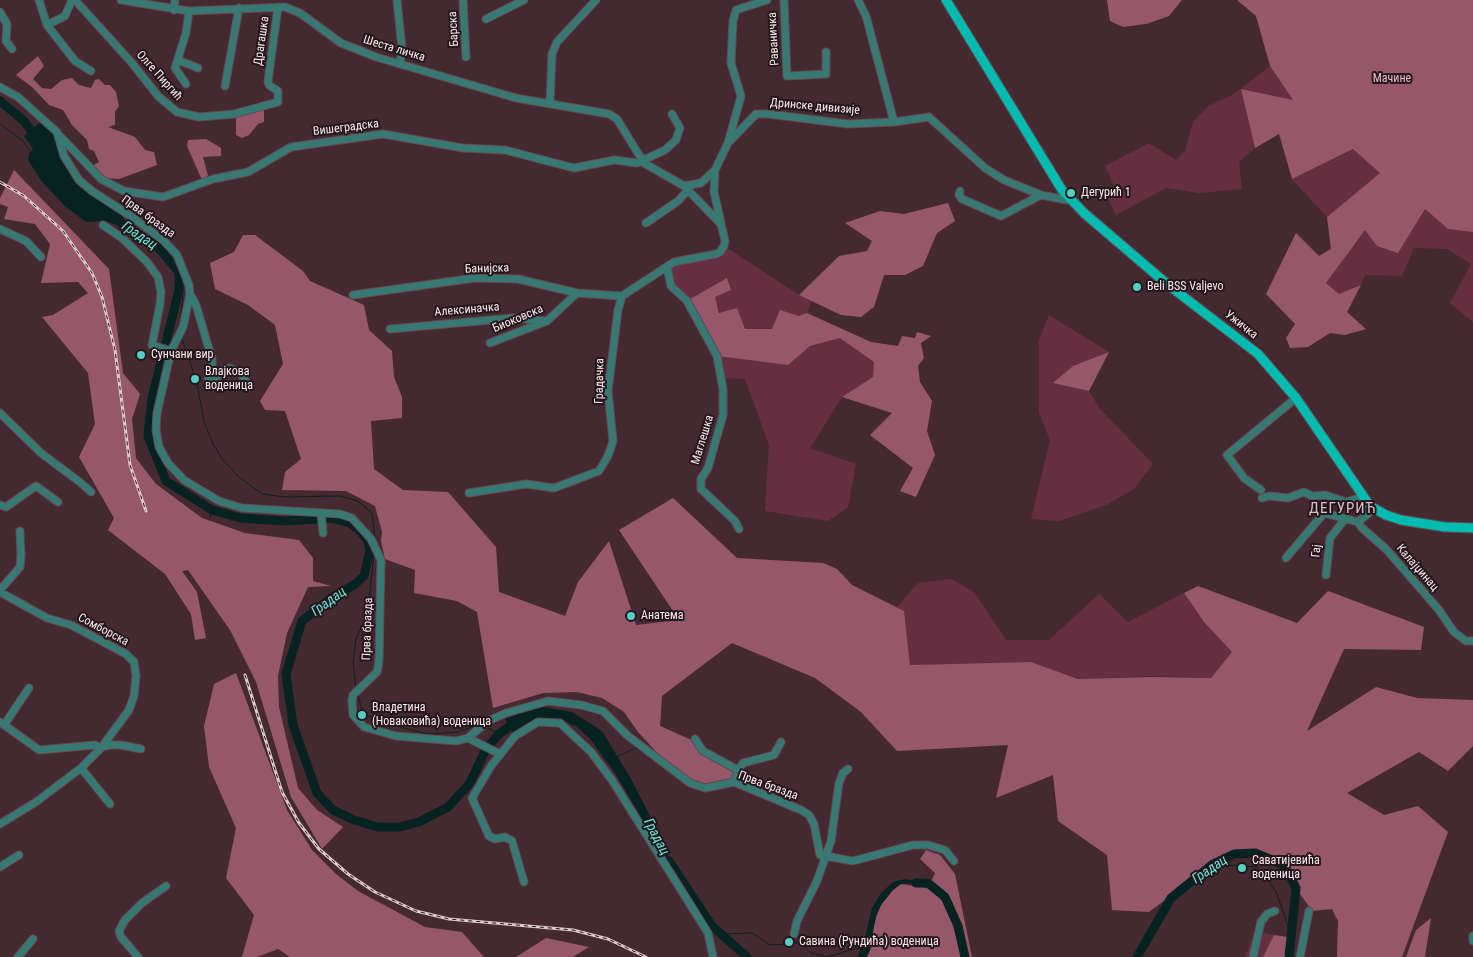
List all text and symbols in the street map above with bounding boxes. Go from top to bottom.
street label: Барска [446,11,462,47]
street label: Раваничка [765,12,783,66]
street label: Драгашка [251,15,273,67]
street label: Шеста личка [361,33,427,65]
street label: Олге Пиргић [133,48,185,104]
park label: Мачине [1373,72,1411,86]
street label: Дринске дивизије [769,96,861,118]
street label: Вишеградска [312,117,380,139]
place label: Дегурић 1 [1081,186,1131,200]
marker: Дегурић 1 [1065,187,1077,199]
street label: Прва бразда [118,193,178,241]
water label: Градац [118,218,160,254]
street label: Банијска [465,261,509,277]
place label: Beli BSS Valjevo [1147,280,1223,294]
marker: Beli BSS Valjevo [1131,281,1143,293]
street label: Алексиначка [434,300,500,320]
street label: Биоковска [491,302,545,336]
street label: Ужичка [1222,308,1260,342]
place label: Сунчани вир [151,348,213,362]
marker: Сунчани вир [135,349,147,361]
street label: Градачка [592,358,608,404]
place label: Влајкова воденица [205,365,253,393]
marker: Влајкова воденица [189,373,201,385]
street label: Маглешка [689,414,717,466]
district label: ДЕГУРИЋ [1308,500,1378,518]
street label: Калајџинац [1393,542,1441,594]
street label: Гај [1309,544,1325,558]
water label: Градац [308,584,350,620]
street label: Прва бразда [360,597,376,661]
place label: Анатема [641,609,683,623]
marker: Анатема [625,610,637,622]
street label: Сомборска [75,611,131,649]
place label: Владетина (Новаковића) воденица [372,701,491,729]
marker: Владетина (Новаковића) воденица [356,709,368,721]
street label: Прва бразда [736,768,800,804]
water label: Градац [639,816,673,858]
water label: Градац [1189,852,1231,888]
place label: Саватијевића воденица [1252,854,1320,882]
marker: Саватијевића воденица [1236,862,1248,874]
place label: Савина (Рундића) воденица [799,935,939,949]
marker: Савина (Рундића) воденица [783,936,795,948]

